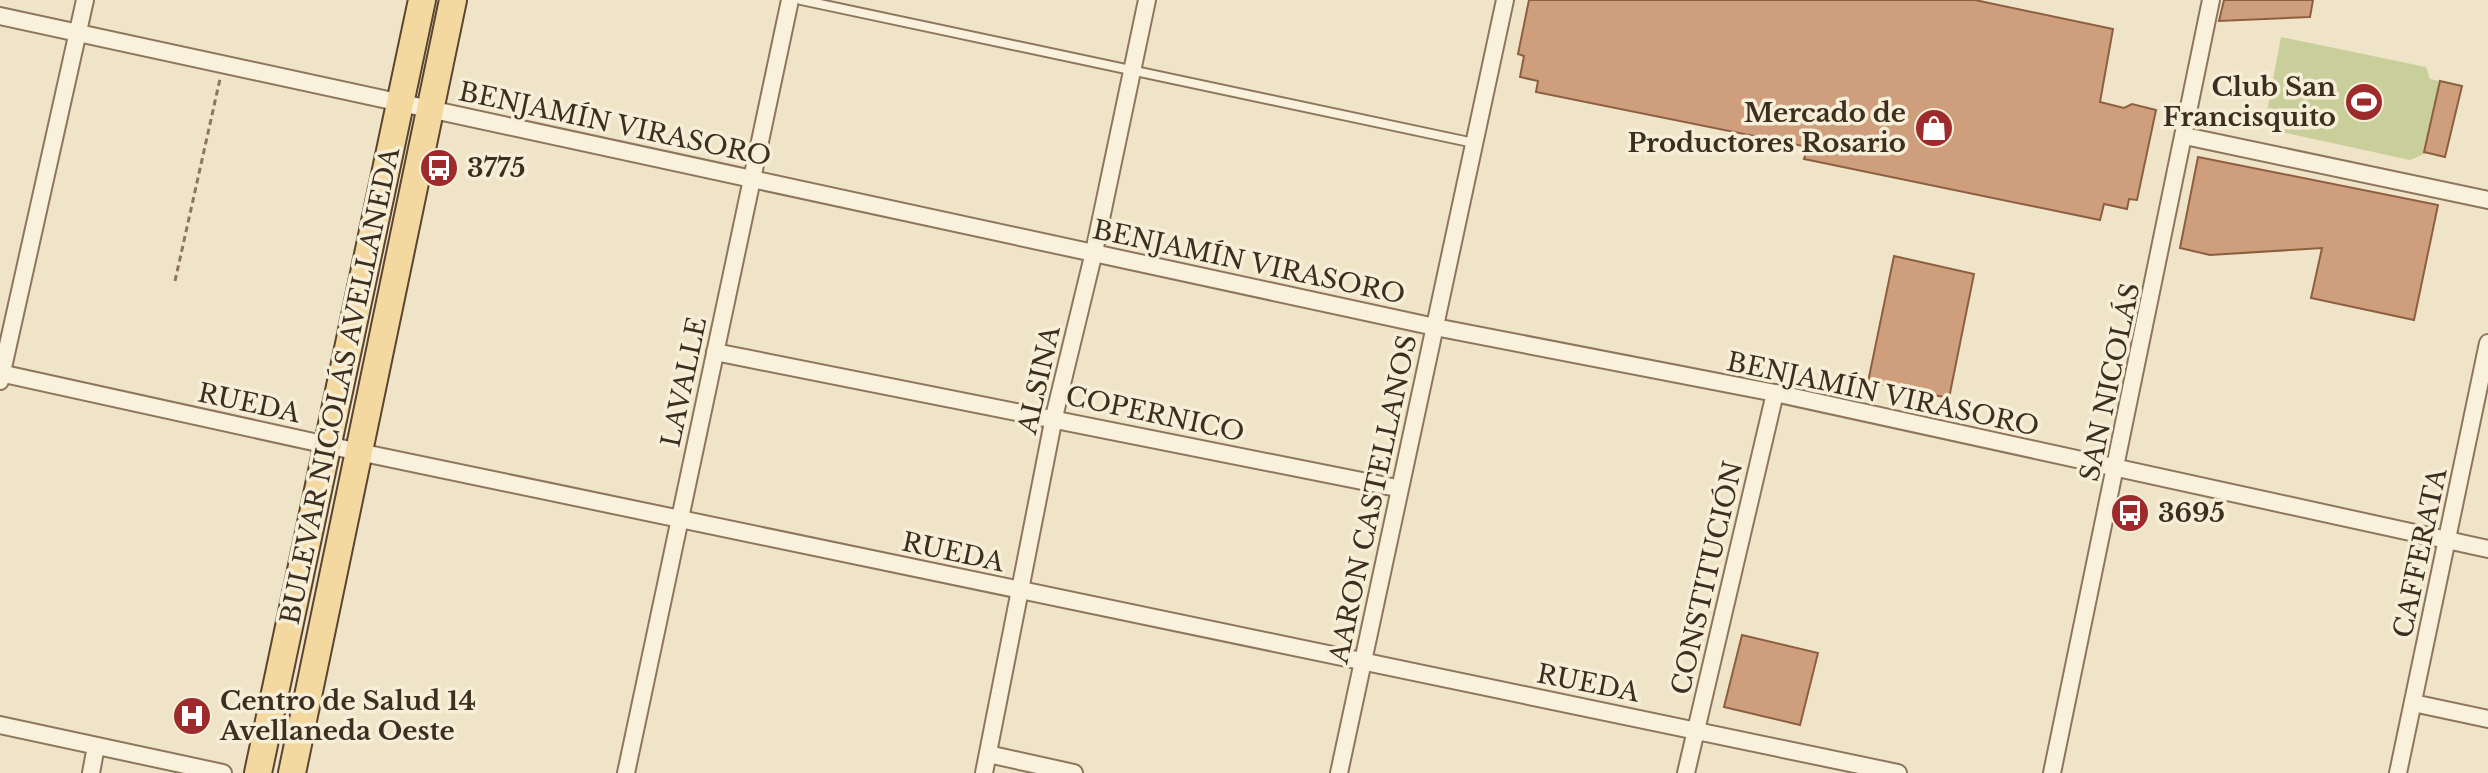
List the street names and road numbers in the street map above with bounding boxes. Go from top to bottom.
street label: BENJAMÍN VIRASORO [456,75,774,173]
street label: BULEVAR NICOLÁS AVELLANEDA [274,144,406,627]
street label: BENJAMÍN VIRASORO [1090,213,1408,311]
street label: SAN NICOLÁS [2073,280,2147,484]
street label: LAVALLE [655,314,713,450]
street label: ALSINA [1011,322,1067,438]
street label: AARON CASTELLANOS [1322,332,1423,667]
street label: BENJAMÍN VIRASORO [1724,345,2042,443]
street label: RUEDA [195,377,304,430]
street label: COPERNICO [1063,379,1247,449]
street label: CONSTITUCIÓN [1665,458,1749,698]
street label: CAFFERATA [2386,464,2454,641]
street label: RUEDA [899,526,1008,579]
street label: RUEDA [1534,657,1643,709]

